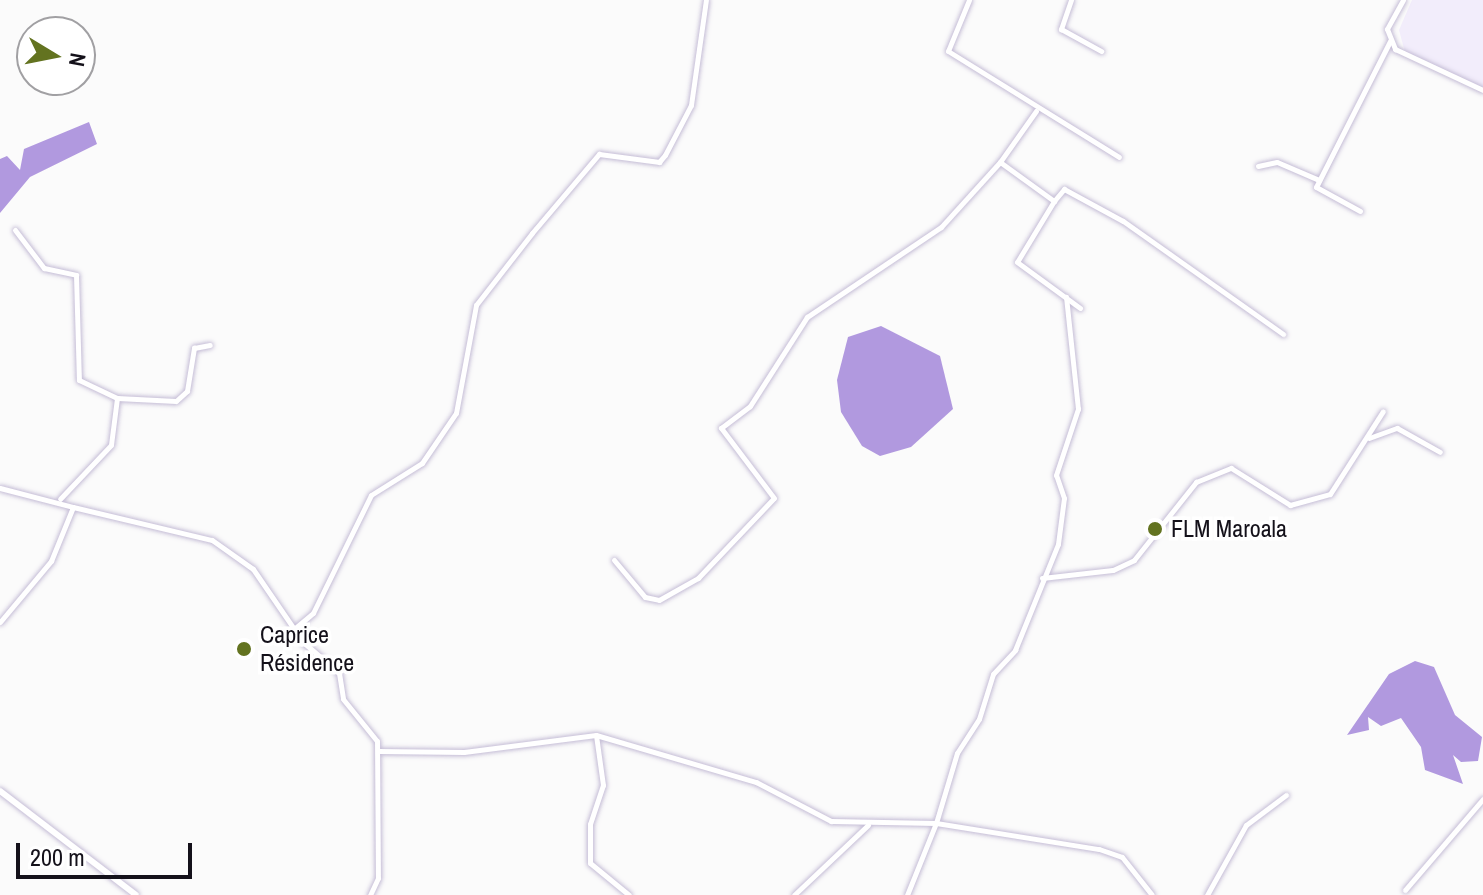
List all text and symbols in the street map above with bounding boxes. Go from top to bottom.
north arrow [16,16,96,96]
text: N [62,51,94,69]
place label: FLM Maroala [1171,515,1287,543]
marker: FLM Maroala [1146,520,1164,538]
place label: Caprice Résidence [260,621,354,677]
marker: Caprice Résidence [235,640,253,658]
scale bar [20,827,196,877]
text: 200 m [30,841,85,873]

